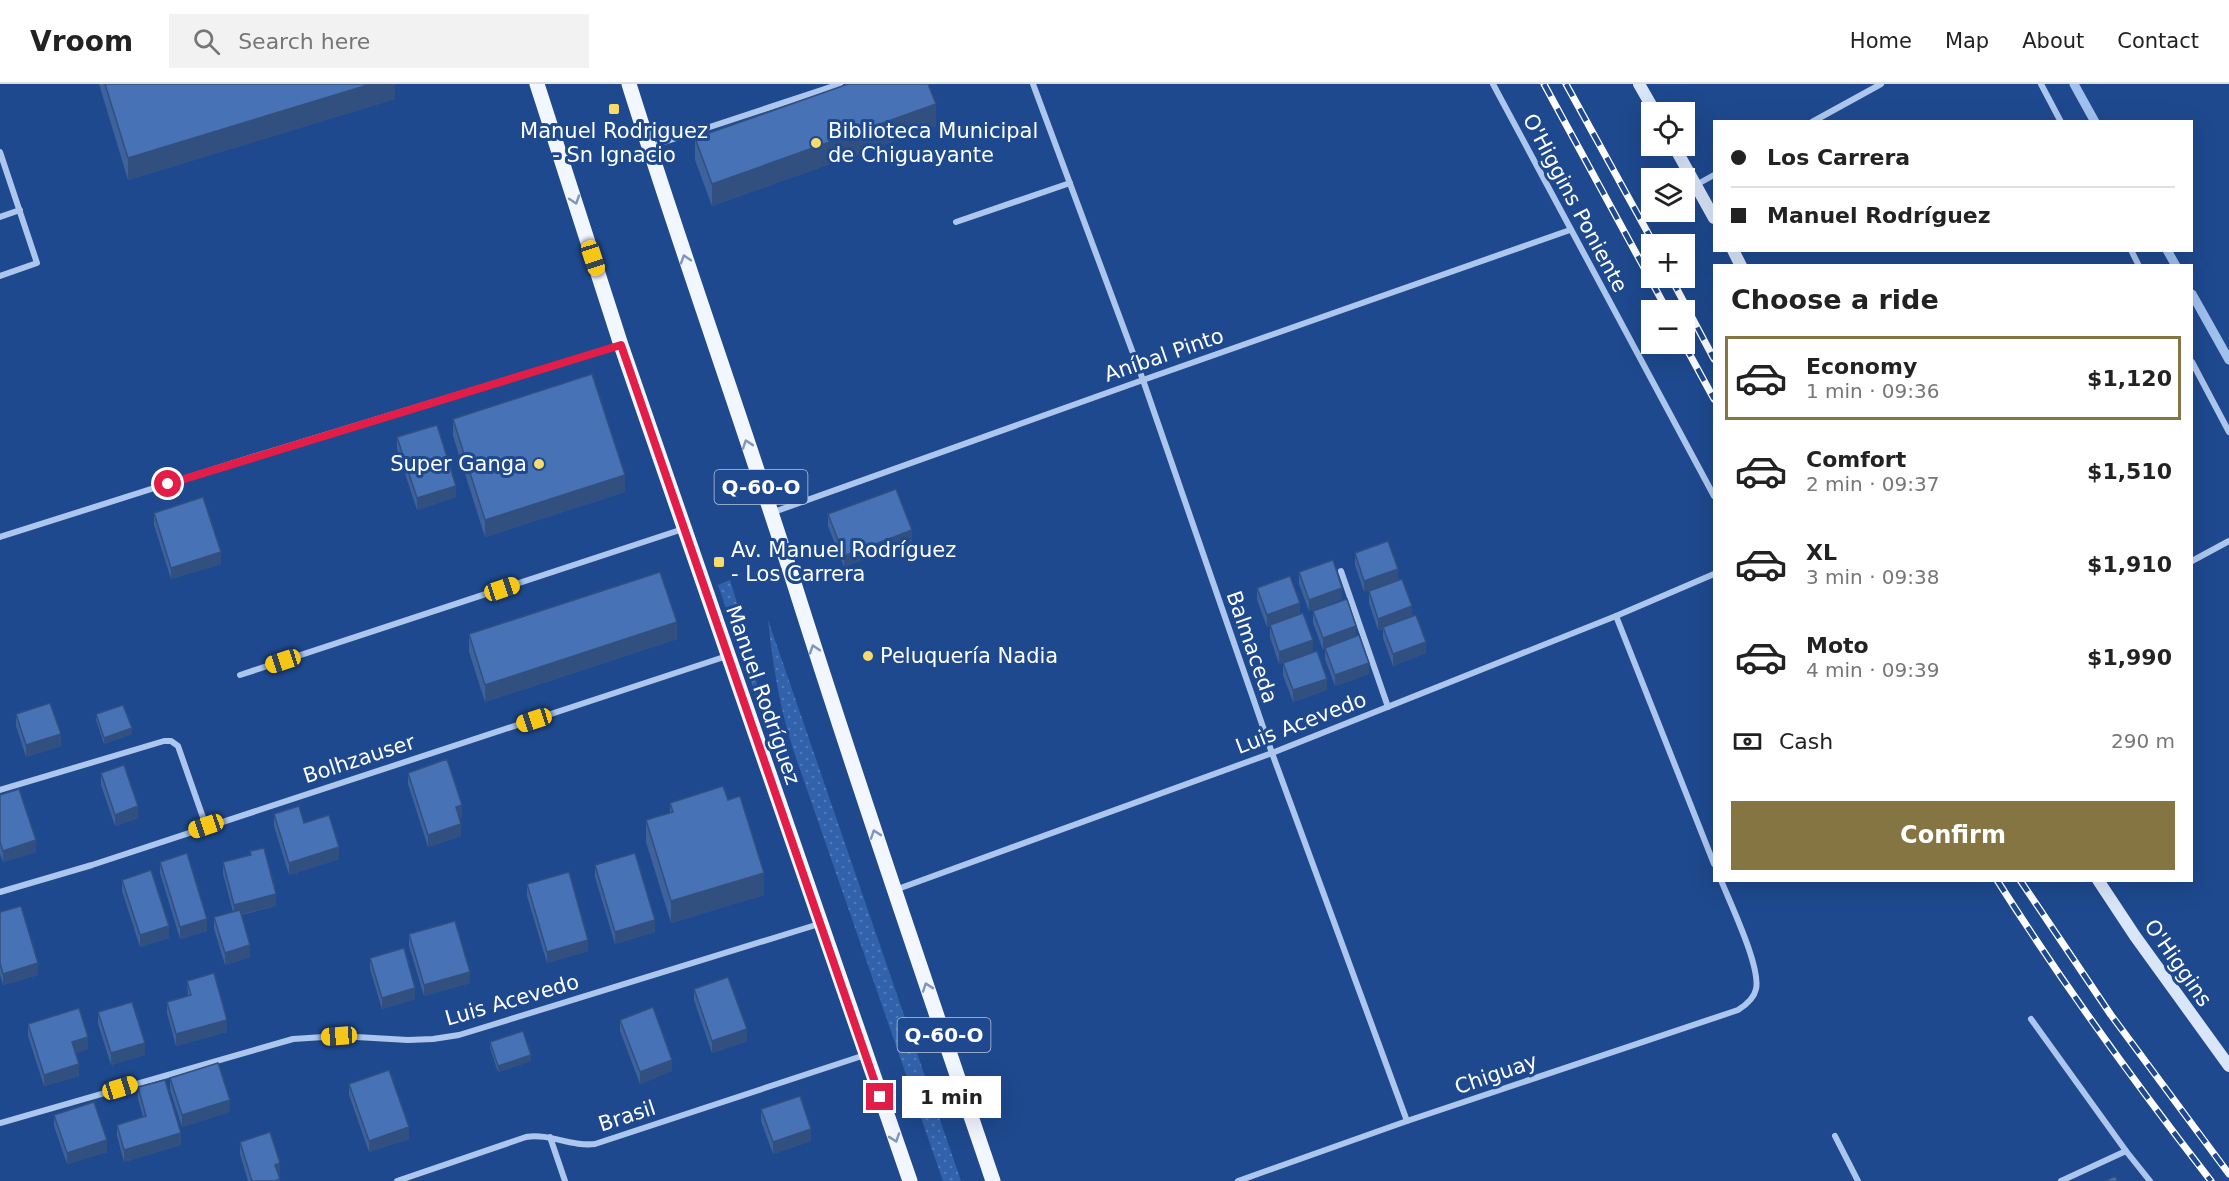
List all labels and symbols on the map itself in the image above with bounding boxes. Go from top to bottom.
marker: Manuel Rodriguez - Sn Ignacio [607,102,621,116]
street label: O'Higgins Poniente [1518,110,1632,296]
place label: Manuel Rodriguez - Sn Ignacio [520,119,708,167]
place label: Biblioteca Municipal de Chiguayante [828,119,1038,167]
marker: Biblioteca Municipal de Chiguayante [809,136,823,150]
one-way arrow [567,194,580,205]
car [579,238,607,278]
one-way arrow [680,254,692,265]
street label: Aníbal Pinto [1101,323,1227,387]
one-way arrow [742,439,754,450]
place label: Super Ganga [390,452,527,476]
marker: Super Ganga [532,457,546,471]
route start [154,470,181,497]
road number: Q-60-O [714,470,807,504]
place label: Av. Manuel Rodríguez - Los Carrera [731,538,956,586]
marker: Av. Manuel Rodríguez - Los Carrera [712,555,726,569]
car [482,575,522,603]
street label: Balmaceda [1222,588,1282,706]
street label: Manuel Rodríguez [721,602,805,788]
one-way arrow [809,644,821,655]
place label: Peluquería Nadia [880,644,1058,668]
car [263,647,303,675]
marker: Peluquería Nadia [861,649,875,663]
street label: Luis Acevedo [1232,687,1370,759]
car [514,706,554,734]
street label: Bolhzauser [300,730,418,788]
car [186,812,226,840]
one-way arrow [870,829,883,840]
street label: O'Higgins [2139,915,2217,1011]
street label: Luis Acevedo [442,969,582,1031]
one-way arrow [922,982,934,992]
road number: Q-60-O [898,1018,990,1052]
car [320,1026,358,1046]
street label: Chiguay [1452,1049,1540,1099]
car [100,1074,140,1102]
callout: 1 min [901,1076,1000,1118]
route end [866,1083,893,1110]
street label: Brasil [595,1096,659,1136]
one-way arrow [887,1132,900,1143]

